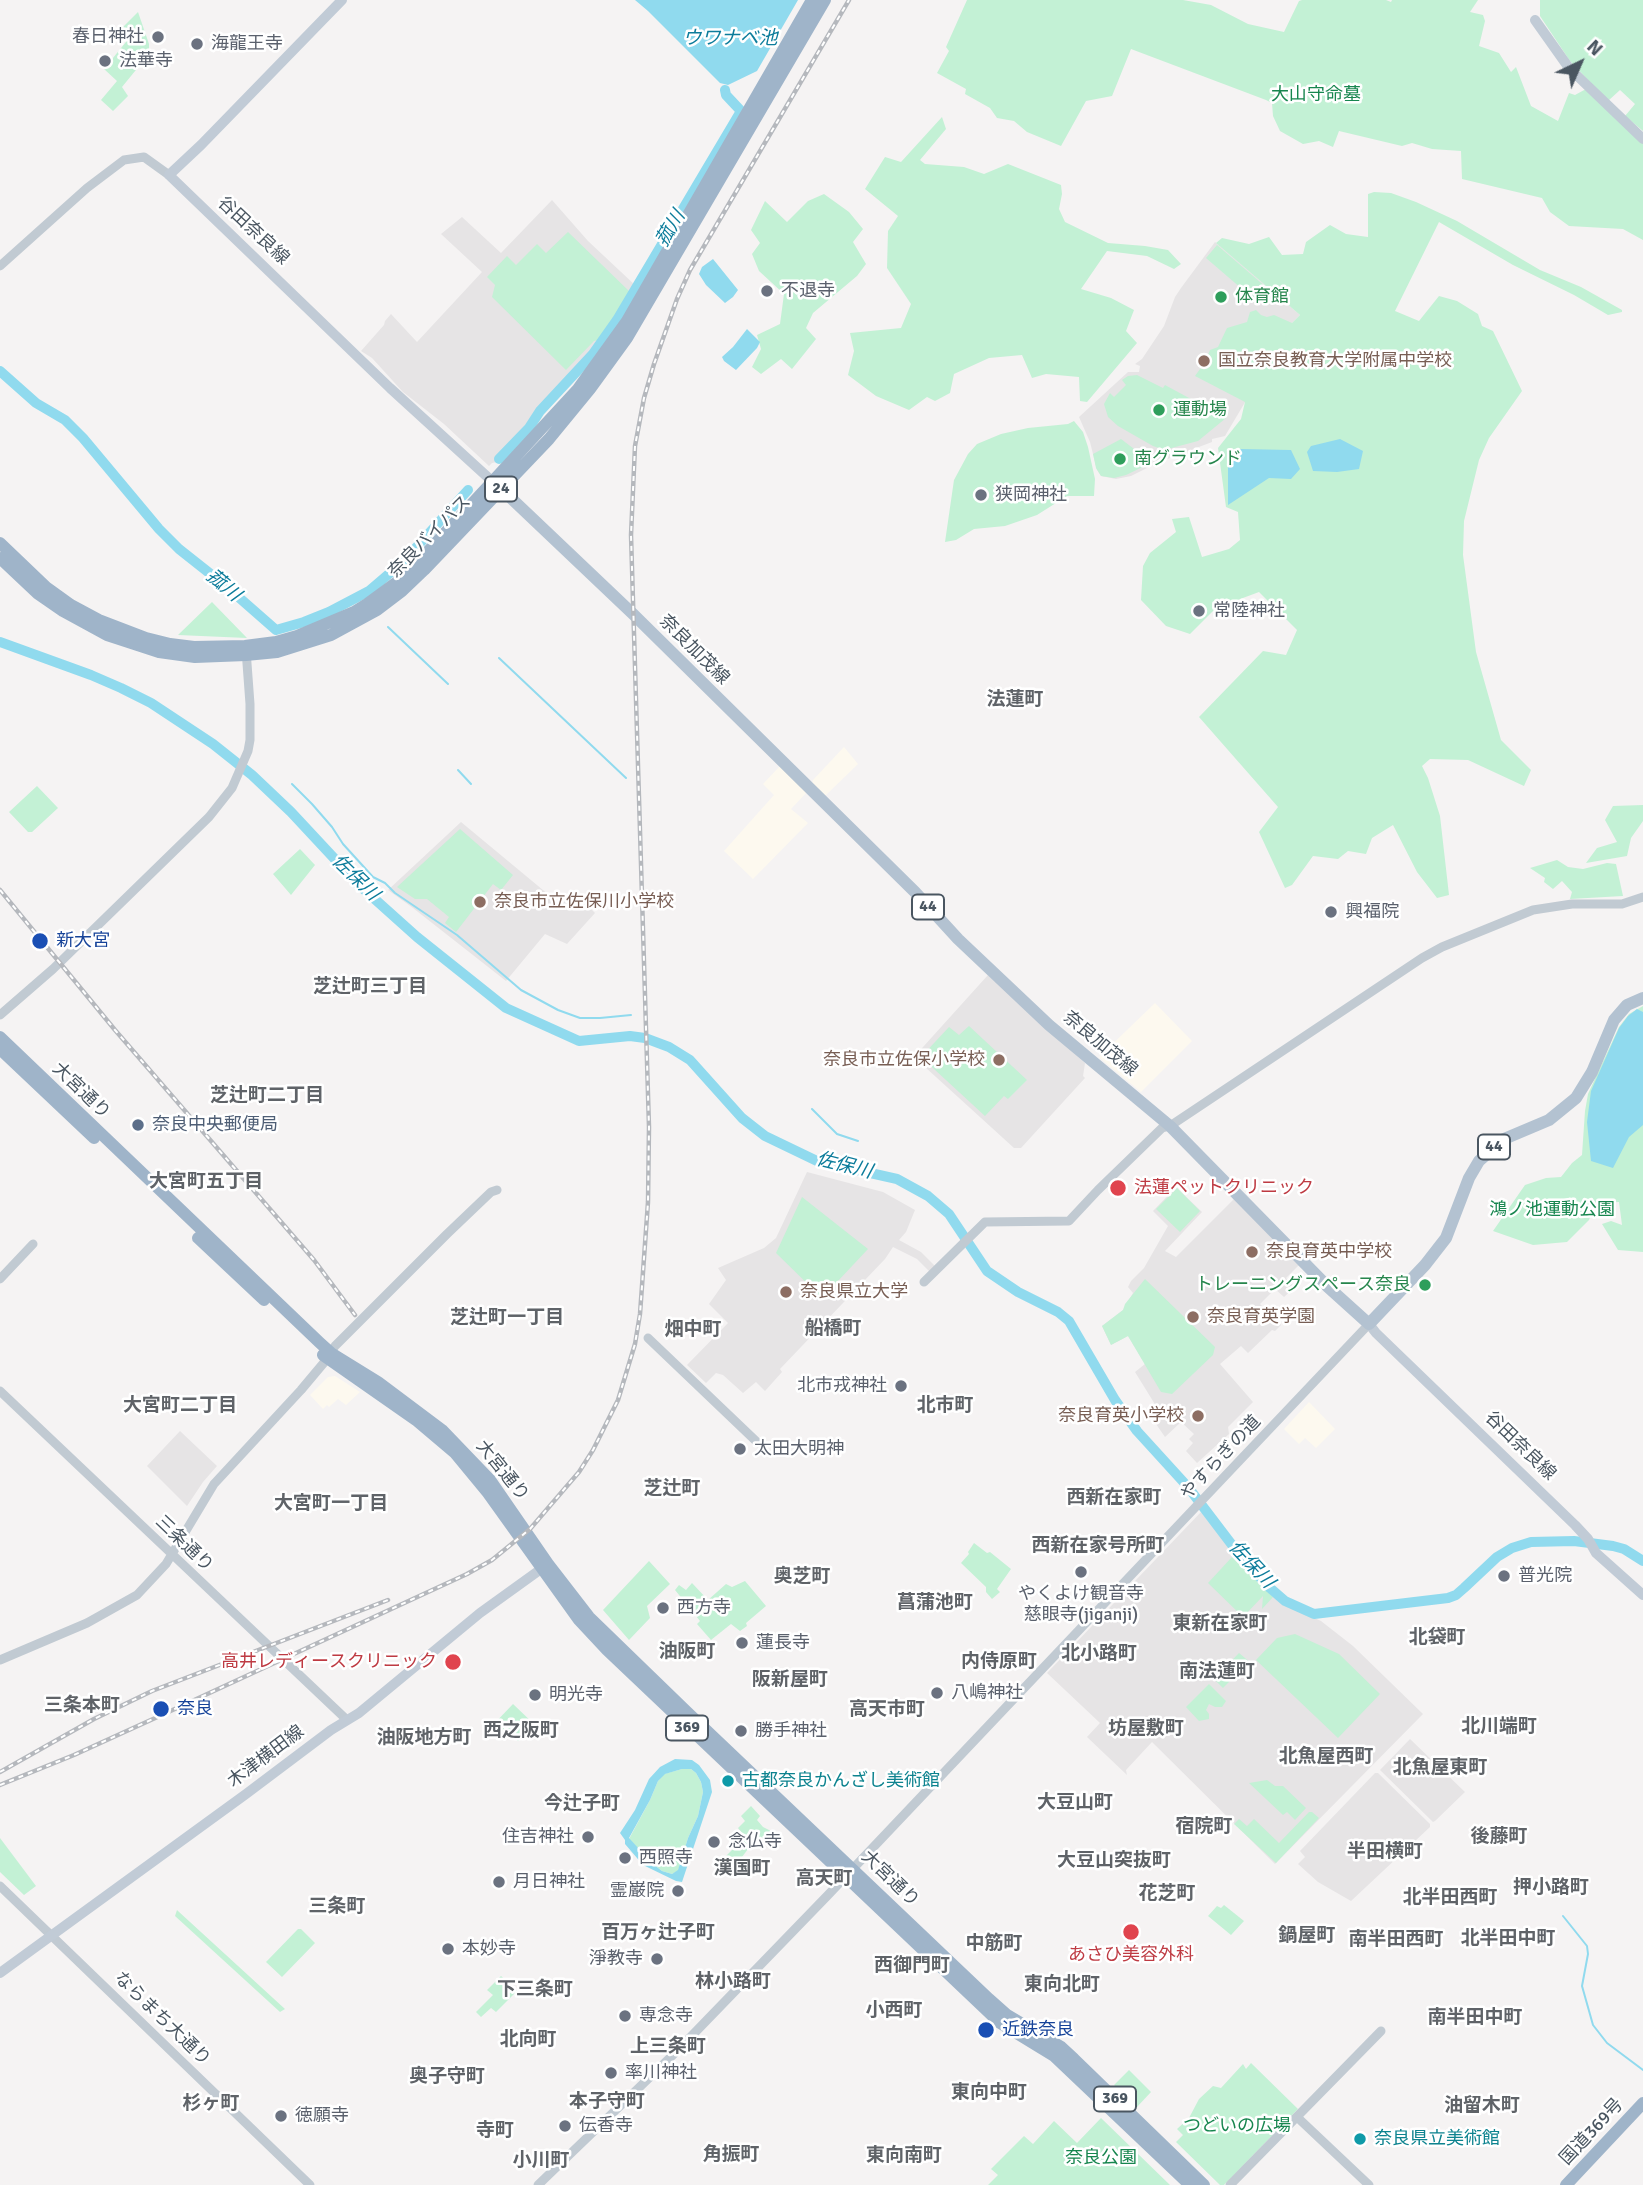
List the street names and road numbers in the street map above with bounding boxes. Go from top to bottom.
street label: 谷田奈良線 [213,192,293,270]
road number: 24 [485,476,517,502]
street label: 奈良バイパス [384,491,476,583]
street label: 奈良加茂線 [655,611,733,689]
road number: 44 [912,894,944,920]
street label: 奈良加茂線 [1059,1007,1141,1081]
street label: 大宮通り [48,1058,114,1124]
road number: 44 [1478,1134,1510,1160]
street label: 谷田奈良線 [1480,1407,1560,1485]
street label: やすらぎの道 [1176,1411,1266,1505]
street label: 大宮通り [471,1436,533,1506]
street label: 三条通り [151,1511,217,1577]
road number: 369 [666,1716,708,1740]
street label: 木津横田線 [224,1721,308,1793]
street label: 大宮通り [857,1846,923,1912]
street label: ならまち大通り [109,1967,215,2071]
road number: 369 [1094,2086,1136,2112]
street label: 国道369号 [1556,2094,1628,2170]

